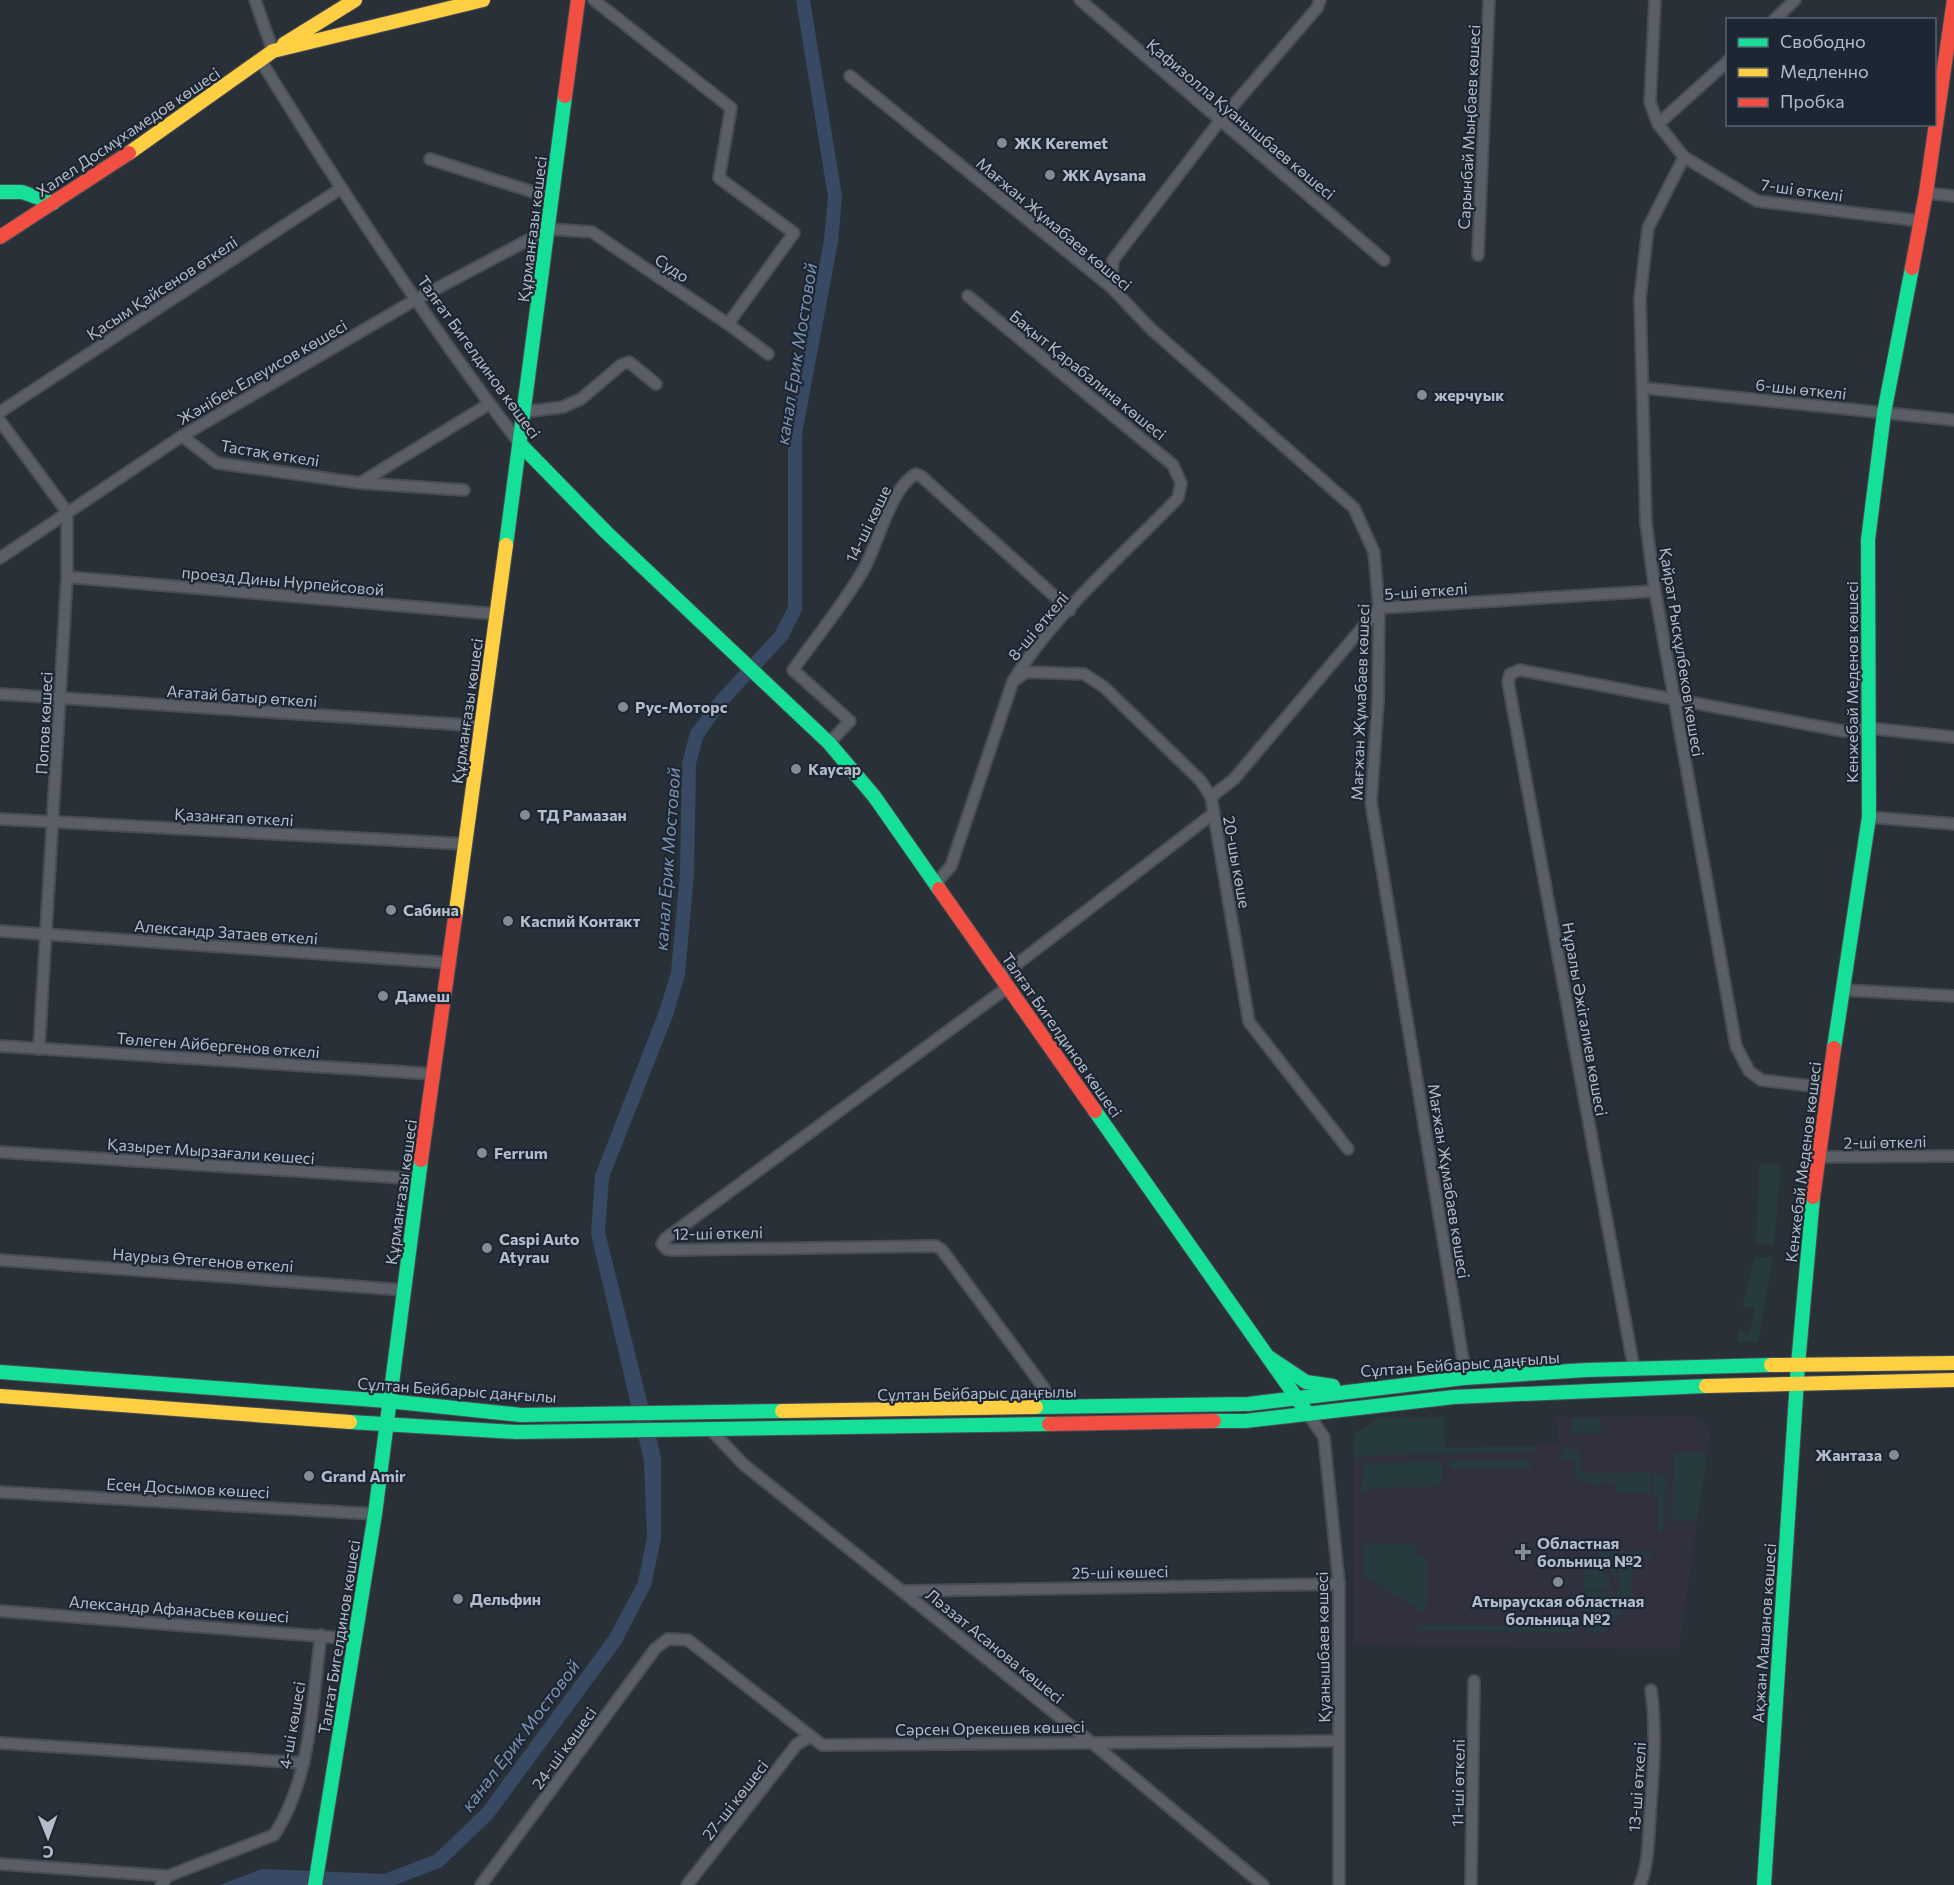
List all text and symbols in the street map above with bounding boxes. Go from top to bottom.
legend [1726,18,1936,126]
street label: Сарынбай Мыңбаев көшесі [1454,24,1483,230]
text: Свободно [1780,30,1866,52]
street label: Қафизолла Қуанышбаев көшесi [1143,34,1339,203]
text: Медленно [1780,60,1869,82]
street label: Халел Досмұхамедов көшесі [32,63,223,200]
text: Пробка [1780,90,1845,112]
place label: ЖК Keremet [1014,133,1108,152]
marker: ЖК Keremet [995,136,1009,150]
street label: Мағжан Жұмабаев көшесі [973,153,1136,294]
street label: Құрманғазы көшесі [513,155,550,303]
place label: ЖК Aysana [1062,165,1146,184]
marker: ЖК Aysana [1043,168,1057,182]
street label: 7-ші өткелі [1760,174,1844,205]
street label: Қасым Қайсенов өткелі [83,232,241,343]
street label: Судо [651,249,693,286]
water label: канал Ерик Мостовой [771,261,821,446]
street label: Талғат Бигелдинов көшесі [414,272,545,442]
street label: Бақыт Қарабалина көшесі [1006,306,1170,443]
street label: Жәнібек Елеуисов көшесі [174,315,350,428]
street label: 6-шы өткелі [1755,374,1847,403]
place label: жерчуык [1434,385,1504,404]
marker: жерчуык [1415,388,1429,402]
street label: Тастақ өткелі [219,435,321,470]
street label: 14-ші көше [841,482,894,565]
street label: Қайрат Рысқұлбеков көшесі [1657,546,1708,758]
street label: проезд Дины Нурпейсовой [181,562,385,599]
street label: 5-ші өткелі [1384,578,1468,603]
street label: Кенжебай Меденов көшесі [1842,581,1861,783]
street label: 8-ші өткелі [1003,587,1072,664]
street label: Мағжан Жұмабаев көшесі [1347,603,1372,801]
street label: Құрманғазы көшесі [447,637,486,785]
street label: Попов көшесі [31,671,56,775]
street label: Ағатай батыр өткелі [166,681,318,710]
place label: Рус-Моторс [635,697,728,716]
marker: Рус-Моторс [616,700,630,714]
place label: Каусар [808,759,861,778]
marker: Каусар [789,762,803,776]
water label: канал Ерик Мостовой [650,766,684,951]
street label: Қазанғап өткелі [174,804,294,829]
place label: ТД Рамазан [537,805,627,824]
marker: ТД Рамазан [518,808,532,822]
street label: 20-шы көше [1220,814,1255,910]
place label: Сабина [403,900,459,919]
marker: Сабина [384,903,398,917]
place label: Каспий Контакт [520,911,641,930]
marker: Каспий Контакт [501,914,515,928]
street label: Александр Затаев өткелі [133,916,319,947]
street label: Нұралы Әжiгалиев көшесi [1559,921,1612,1117]
street label: Талғат Бигелдинов көшесі [998,949,1127,1121]
place label: Дамеш [395,986,450,1005]
marker: Дамеш [376,989,390,1003]
street label: Төлеген Айбергенов өткелі [116,1028,320,1061]
street label: Кенжебай Меденов көшесі [1781,1061,1824,1263]
street label: Мағжан Жұмабаев көшесі [1425,1082,1474,1280]
street label: Құрманғазы көшесі [381,1118,420,1266]
street label: 2-ші өткелі [1843,1131,1927,1152]
street label: Қазырет Мырзағали көшесі [107,1134,315,1167]
place label: Ferrum [494,1143,548,1162]
marker: Ferrum [475,1146,489,1160]
street label: 12-ші өткелі [673,1222,763,1243]
place label: Caspi Auto Atyrau [499,1229,580,1266]
marker: Caspi Auto Atyrau [480,1241,494,1255]
street label: Наурыз Өтегенов өткелі [112,1244,294,1275]
street label: Сұлтан Бейбарыс даңғылы [1360,1347,1560,1380]
street label: Сұлтан Бейбарыс даңғылы [357,1373,557,1406]
street label: Сұлтан Бейбарыс даңғылы [877,1381,1077,1404]
place label: Жантаза [1815,1445,1882,1464]
marker: Жантаза [1887,1448,1901,1462]
place label: Grand Amir [321,1466,406,1485]
marker: Grand Amir [302,1469,316,1483]
street label: Есен Досымов көшесі [106,1474,270,1501]
place label: Областная больница №2 [1537,1533,1642,1570]
street label: Талғат Бигелдинов көшесі [314,1538,363,1735]
marker: Областная больница №2 [1514,1543,1532,1561]
street label: Ақжан Машанов көшесі [1748,1543,1779,1723]
street label: 25-ші көшесі [1071,1561,1169,1582]
street label: Қуанышбаев көшесі [1312,1571,1333,1723]
marker: Атырауская областная больница №2 [1551,1575,1565,1589]
street label: Ләззат Асанова көшесі [923,1584,1068,1707]
place label: Дельфин [470,1589,541,1608]
street label: Александр Афанасьев көшесі [68,1591,290,1626]
place label: Атырауская областная больница №2 [1472,1591,1644,1628]
marker: Дельфин [451,1592,465,1606]
water label: канал Ерик Мостовой [456,1655,585,1815]
street label: 4-ші көшесі [274,1680,309,1770]
street label: 24-ші көшесі [527,1703,600,1793]
street label: Сәрсен Орекешев көшесі [895,1716,1085,1739]
street label: 11-ші өткелі [1447,1739,1468,1827]
street label: 13-ші өткелі [1624,1741,1649,1833]
street label: 27-ші көшесі [698,1756,772,1843]
north arrow [18,1807,78,1867]
text: С [43,1843,54,1862]

